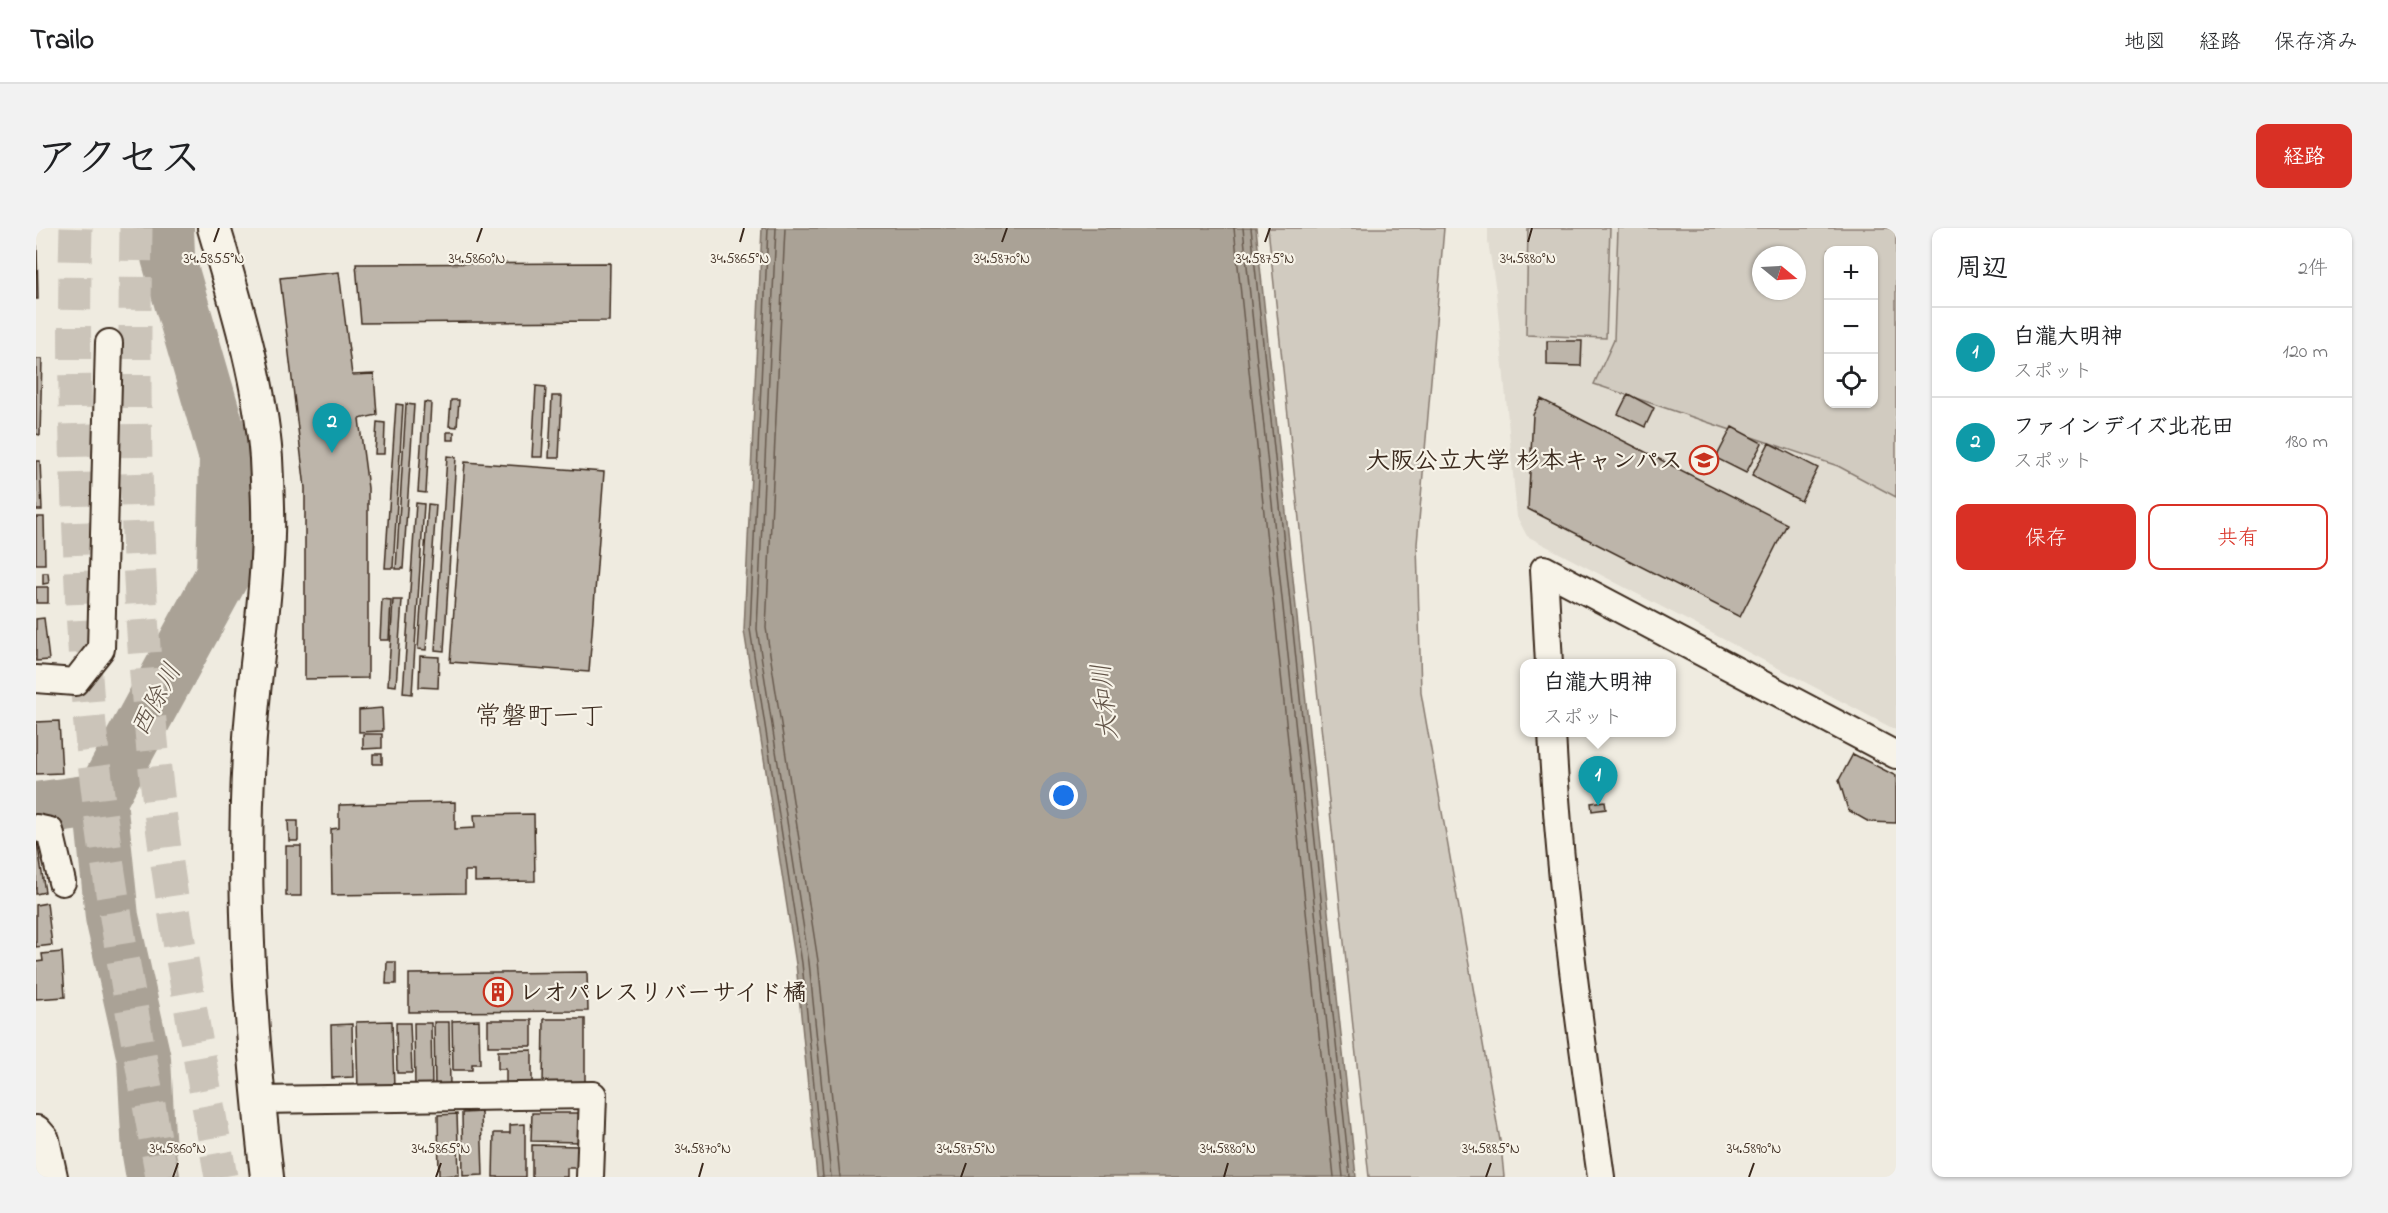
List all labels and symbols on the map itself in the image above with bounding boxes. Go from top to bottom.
north arrow [1752,246,1806,300]
text: 34.5855°N [184,248,244,270]
text: 34.5860°N [449,248,505,270]
text: 34.5865°N [711,248,769,270]
text: 34.5870°N [974,248,1030,270]
text: 34.5875°N [1236,248,1294,270]
text: 34.5880°N [1500,248,1556,270]
pin: 2 [312,404,352,453]
school or university icon: 大阪公立大学 杉本キャンパス [1688,444,1720,476]
place label: 大阪公立大学 杉本キャンパス [1366,445,1683,480]
water label: 西除川 [123,657,193,744]
water label: 大和川 [1084,661,1130,742]
district label: 常磐町一丁 [475,699,605,737]
pin: 1 [1578,756,1618,806]
your location [1049,781,1078,810]
building icon: レオパレスリバーサイド橘 [482,976,514,1008]
place label: レオパレスリバーサイド橘 [519,977,807,1012]
text: 34.5860°N [150,1138,206,1160]
text: 34.5865°N [412,1138,470,1160]
text: 34.5870°N [675,1138,731,1160]
text: 34.5875°N [937,1138,995,1160]
text: 34.5880°N [1200,1138,1256,1160]
text: 34.5885°N [1462,1138,1520,1160]
text: 34.5890°N [1727,1138,1781,1160]

